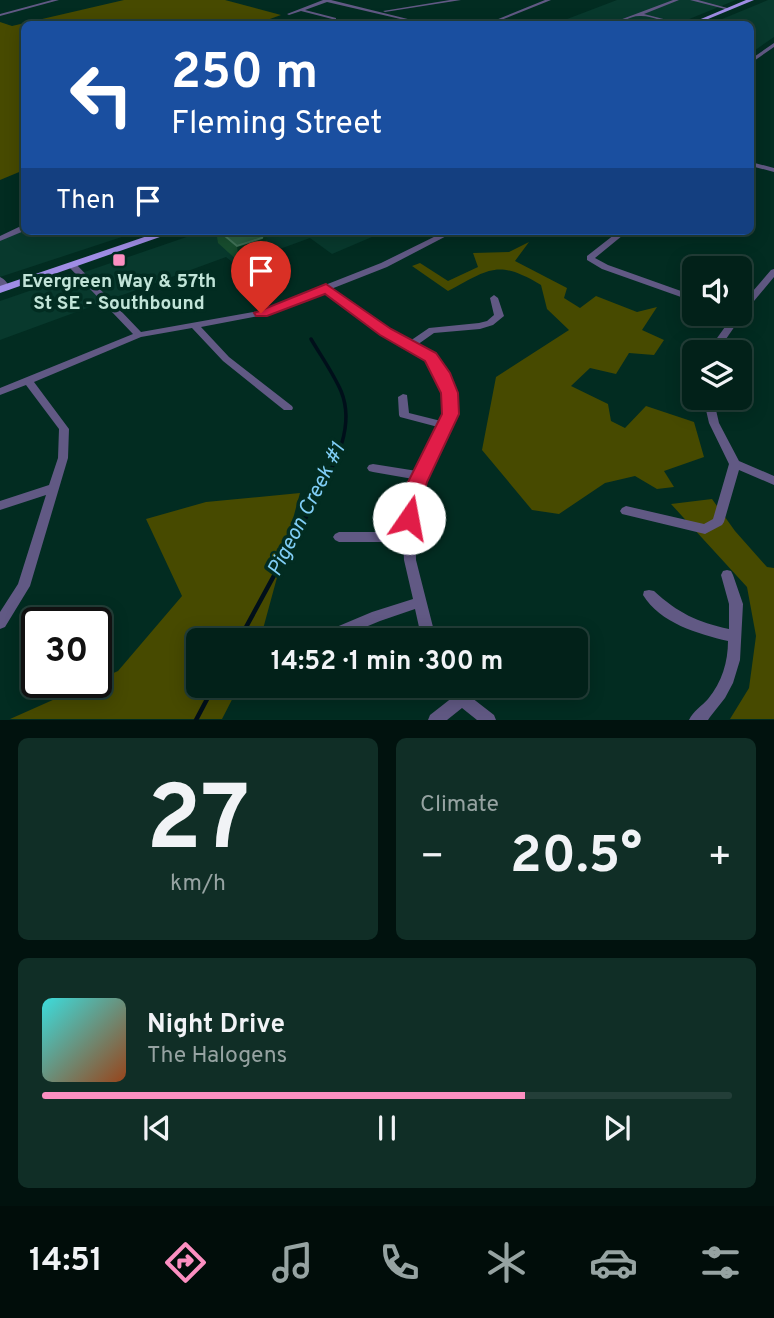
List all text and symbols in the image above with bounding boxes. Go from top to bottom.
text: 250 m [171,44,318,106]
icon: left [56,49,147,140]
text: Fleming Street [171,105,382,145]
icon: arrive [129,182,167,220]
text: Then [56,185,115,218]
pin [231,241,291,313]
marker: Evergreen Way & 57th St SE - Southbound [111,252,127,268]
icon: arrive [242,252,280,290]
map controls [682,256,752,410]
button: sound [682,256,752,326]
place label: Evergreen Way & 57th St SE - Southbound [22,270,216,316]
button: layers [682,340,752,410]
water label: Pigeon Creek #1 [262,438,353,581]
position arrow [372,481,446,555]
speed limit sign: 30 [21,607,112,698]
text: 14:52 · 1 min · 300 m [271,646,503,679]
text: 27 [146,767,250,882]
text: Climate [420,791,499,820]
text: 20.5° [510,825,642,891]
text: − [420,834,445,883]
text: + [707,834,732,883]
text: km/h [170,870,226,899]
text: Night Drive [147,1009,285,1042]
text: The Halogens [147,1042,287,1071]
icon: previous [138,1109,176,1147]
icon: pause [368,1109,406,1147]
icon: next [598,1109,636,1147]
icon: directions [161,1238,210,1287]
icon: music [268,1238,317,1287]
icon: phone [375,1238,424,1287]
icon: climate [482,1238,531,1287]
icon: car [589,1238,638,1287]
icon: filters [696,1238,745,1287]
text: 14:51 [29,1242,103,1282]

